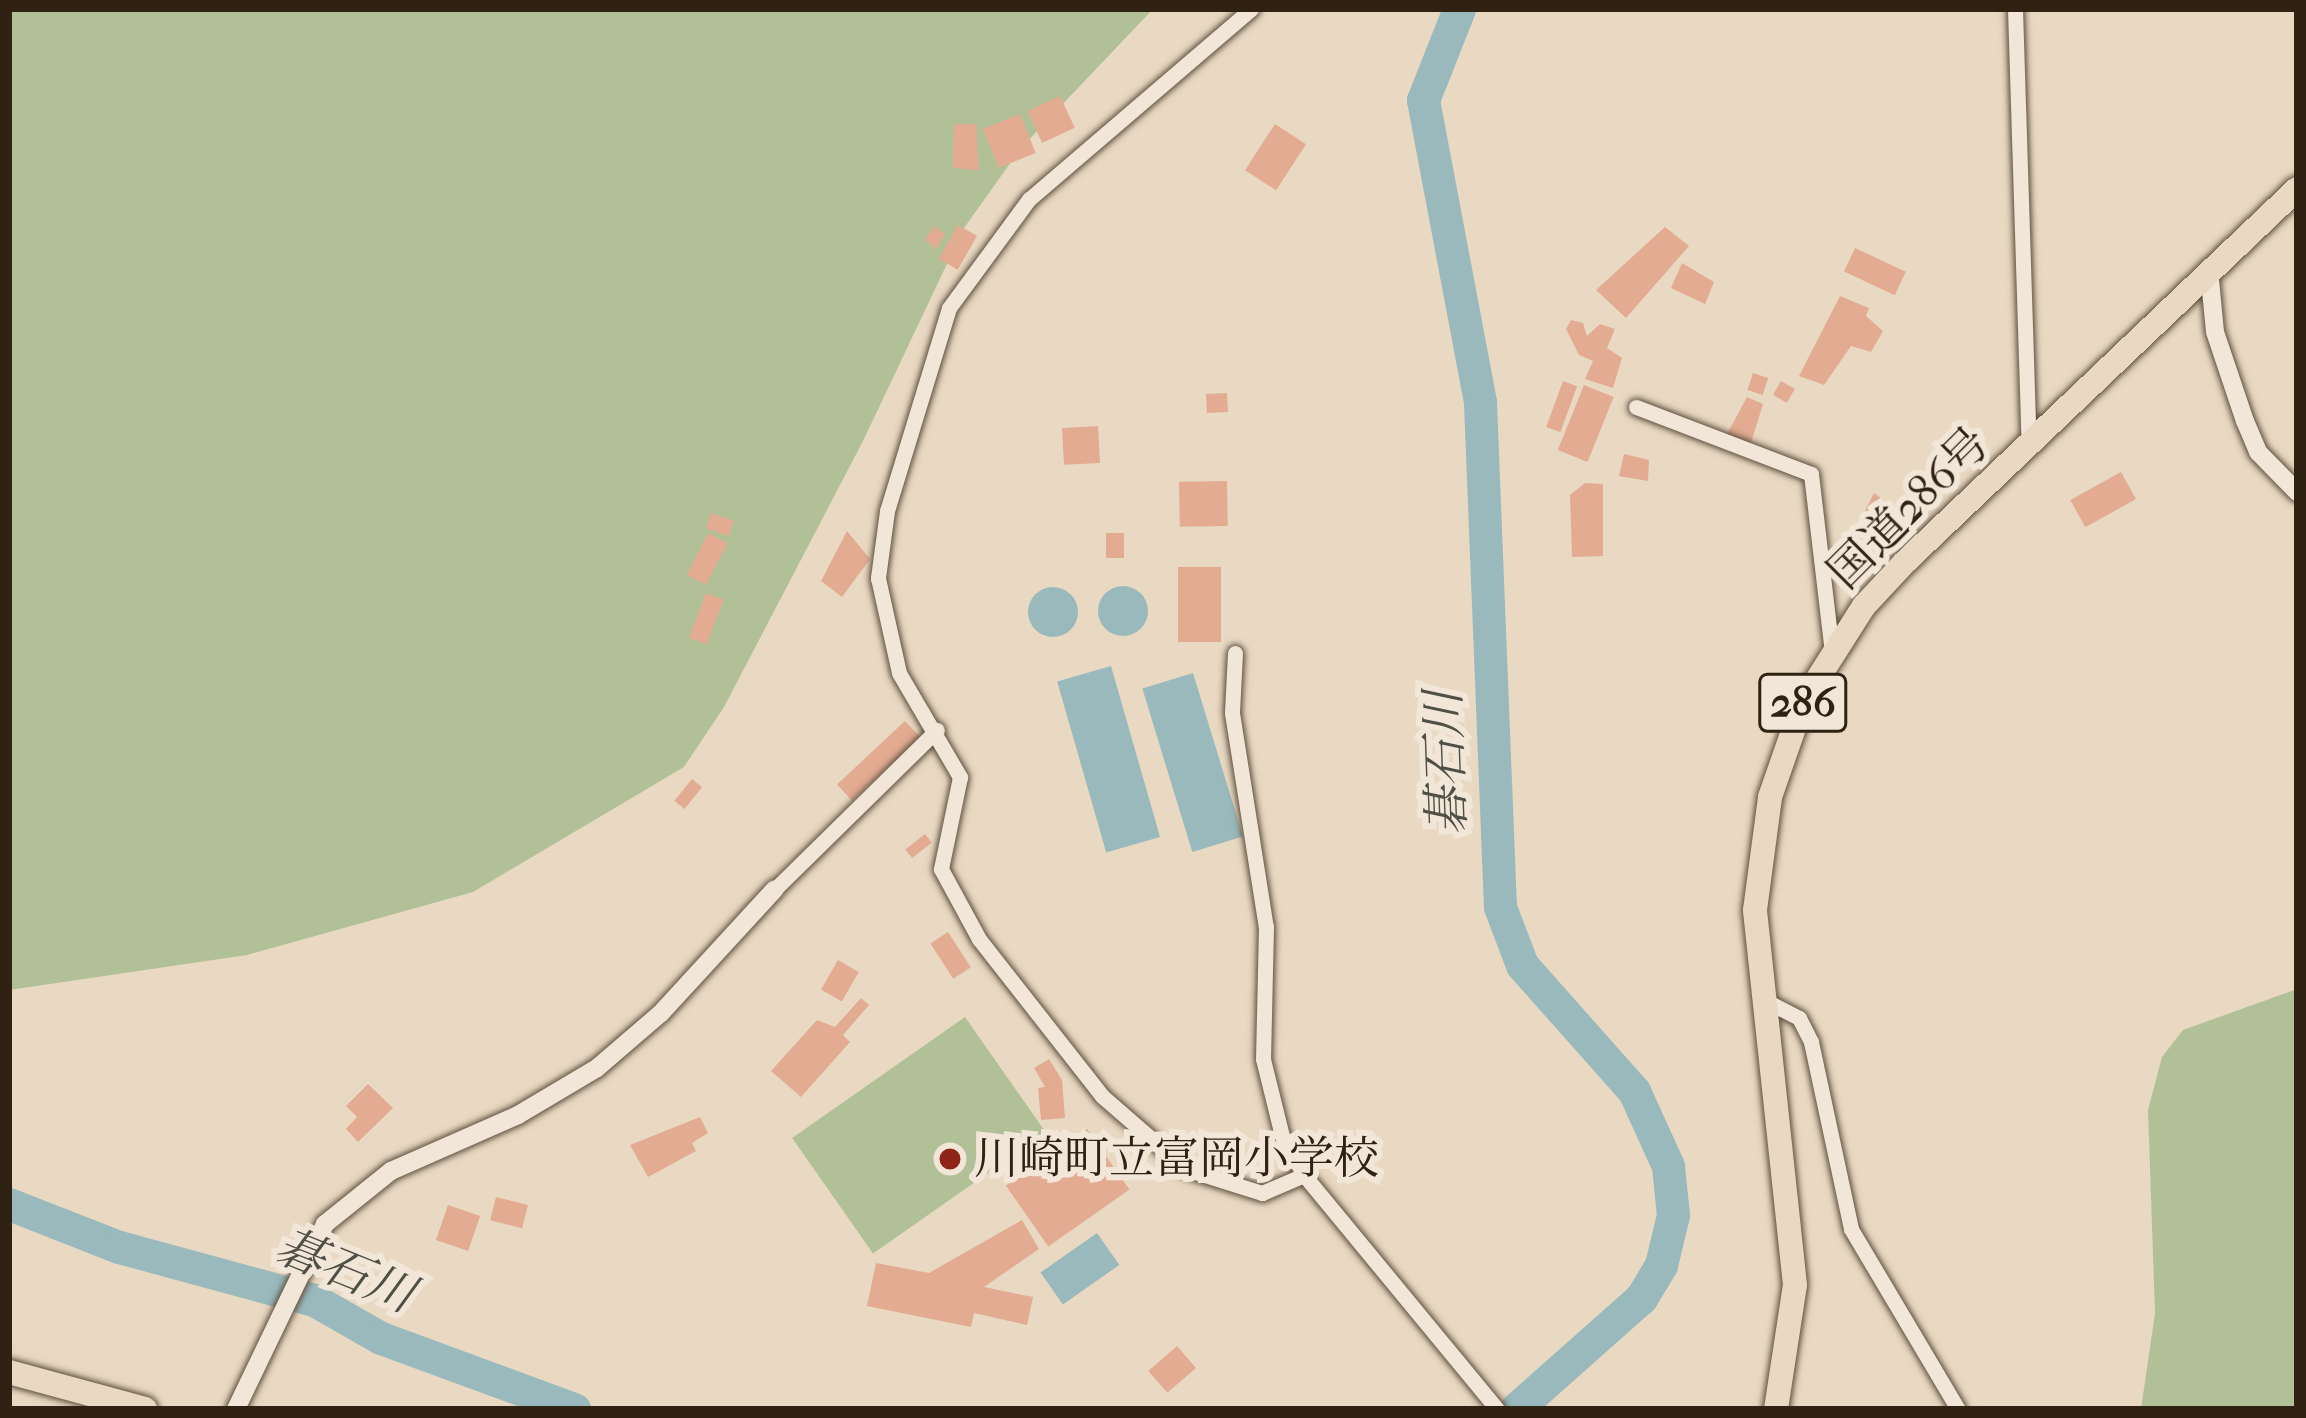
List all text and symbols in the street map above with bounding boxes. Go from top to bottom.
street label: 国道286号 [1817,416,2001,600]
road number: 286 [1758,667,1848,739]
water label: 碁石川 [1415,690,1477,836]
place label: 川崎町立富岡小学校 [974,1132,1379,1186]
marker: 川崎町立富岡小学校 [937,1146,963,1172]
water label: 碁石川 [267,1217,423,1325]

